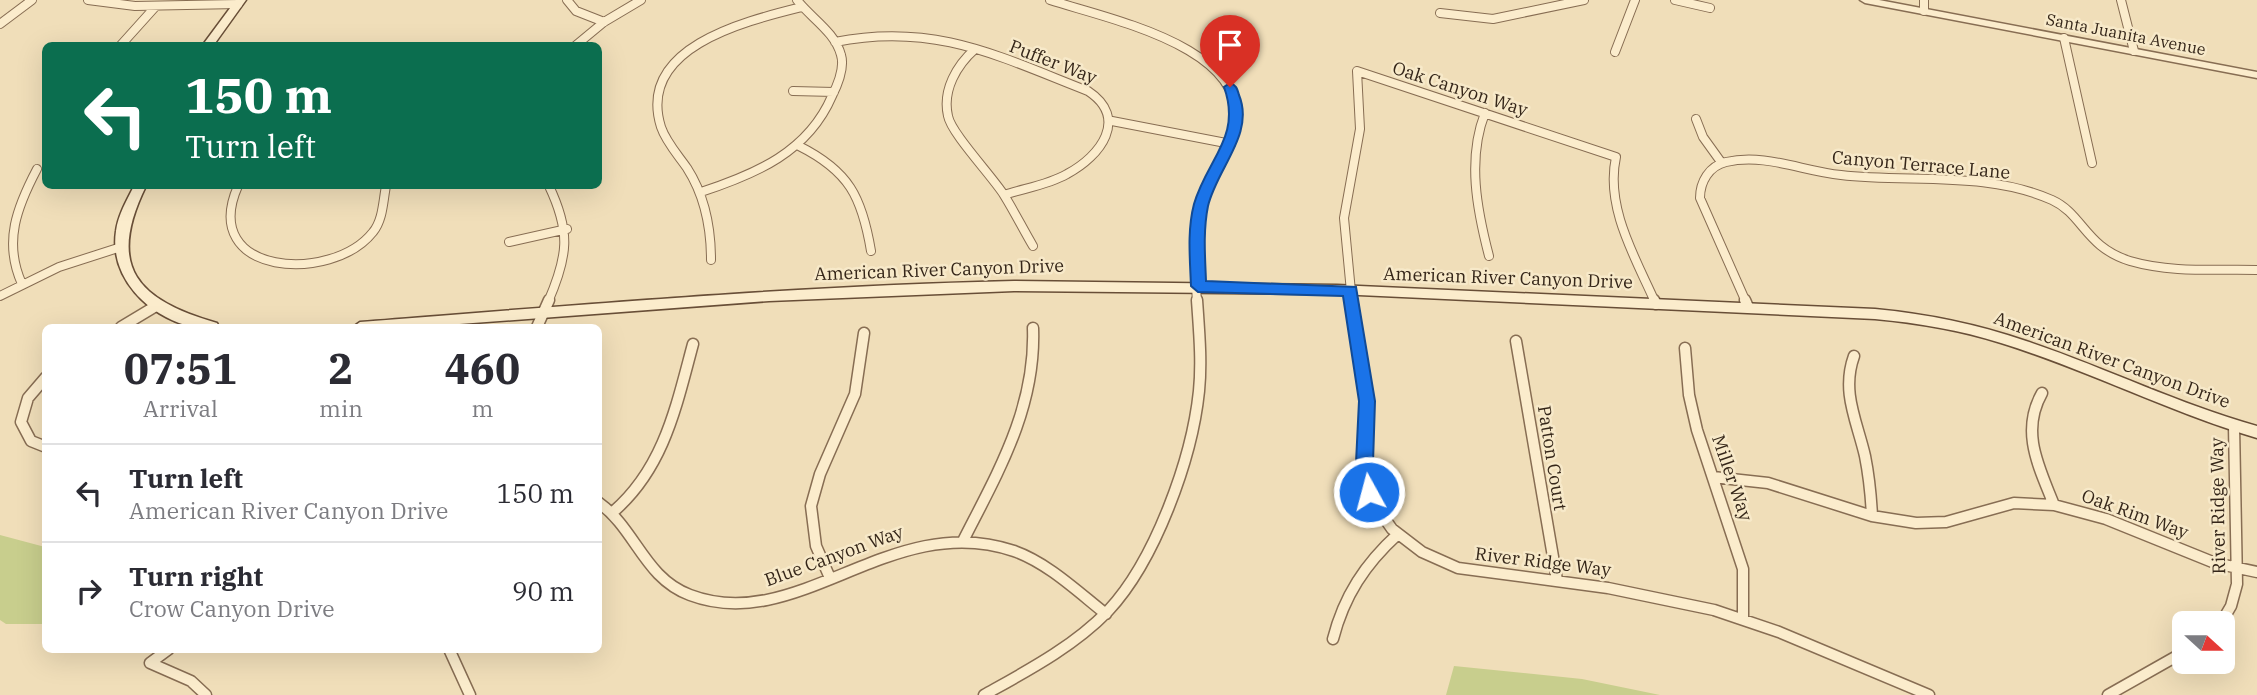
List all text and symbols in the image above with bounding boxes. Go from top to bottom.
street label: Santa Juanita Avenue [2045,9,2207,59]
pin [1200,15,1260,87]
icon: arrive [1211,26,1249,64]
street label: Puffer Way [1006,34,1101,89]
street label: Oak Canyon Way [1390,56,1531,121]
text: 150 m [185,63,332,126]
icon: left [70,70,161,161]
text: Turn left [185,125,316,167]
street label: Canyon Terrace Lane [1831,145,2011,184]
street label: American River Canyon Drive [814,254,1064,285]
street label: American River Canyon Drive [1383,262,1633,293]
street label: American River Canyon Drive [1991,306,2233,413]
text: 07:51 [124,341,237,396]
text: 2 [328,341,354,396]
text: 460 [445,341,520,396]
text: Arrival [143,393,218,423]
text: min [319,393,363,423]
text: m [471,393,493,423]
street label: Patton Court [1533,404,1572,512]
street label: Miller Way [1707,432,1758,524]
street label: River Ridge Way [2205,437,2230,575]
position arrow [1332,455,1406,529]
text: Turn left [129,461,243,495]
icon: left [70,474,108,512]
text: 150 m [496,476,574,510]
street label: Oak Rim Way [2079,484,2192,544]
text: American River Canyon Drive [129,495,448,525]
street label: Blue Canyon Way [761,520,907,591]
street label: River Ridge Way [1474,542,1613,581]
text: Turn right [129,559,263,593]
icon: right [70,572,108,610]
text: 90 m [512,574,574,608]
text: Crow Canyon Drive [129,593,335,623]
north arrow [2172,611,2235,674]
map controls [2172,611,2235,674]

